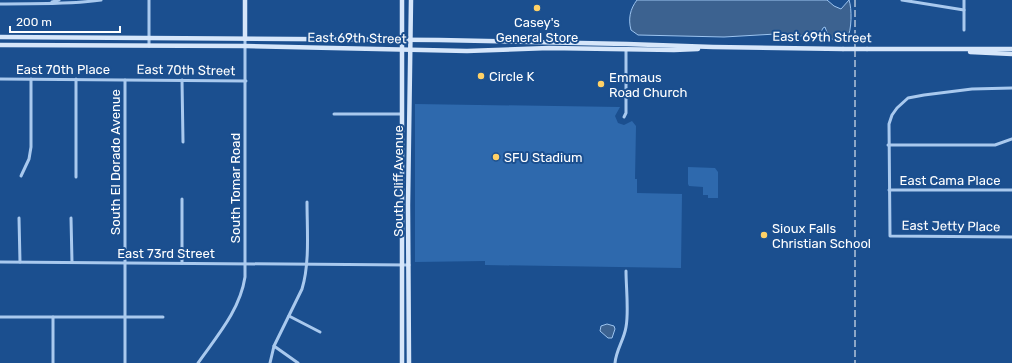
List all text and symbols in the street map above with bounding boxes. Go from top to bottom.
marker: Casey's General Store [532,3,542,13]
scale bar [10,8,120,34]
text: 200 m [16,15,52,29]
place label: Casey's General Store [496,15,578,45]
street label: East 69th Street [772,29,872,45]
street label: East 69th Street [307,30,407,46]
street label: East 70th Place [16,62,110,77]
street label: East 70th Street [137,62,235,78]
place label: Circle K [489,69,534,84]
place label: Emmaus Road Church [609,70,687,100]
marker: Circle K [476,71,486,81]
marker: Emmaus Road Church [596,79,606,89]
street label: South El Dorado Avenue [108,89,123,235]
street label: South Cliff Avenue [391,125,406,237]
street label: South Tomar Road [228,133,243,243]
place label: SFU Stadium [504,150,583,165]
marker: SFU Stadium [491,152,501,162]
street label: East Cama Place [900,173,1000,188]
street label: East Jetty Place [902,218,1000,234]
place label: Sioux Falls Christian School [772,221,871,251]
marker: Sioux Falls Christian School [759,230,769,240]
street label: East 73rd Street [117,246,215,261]

